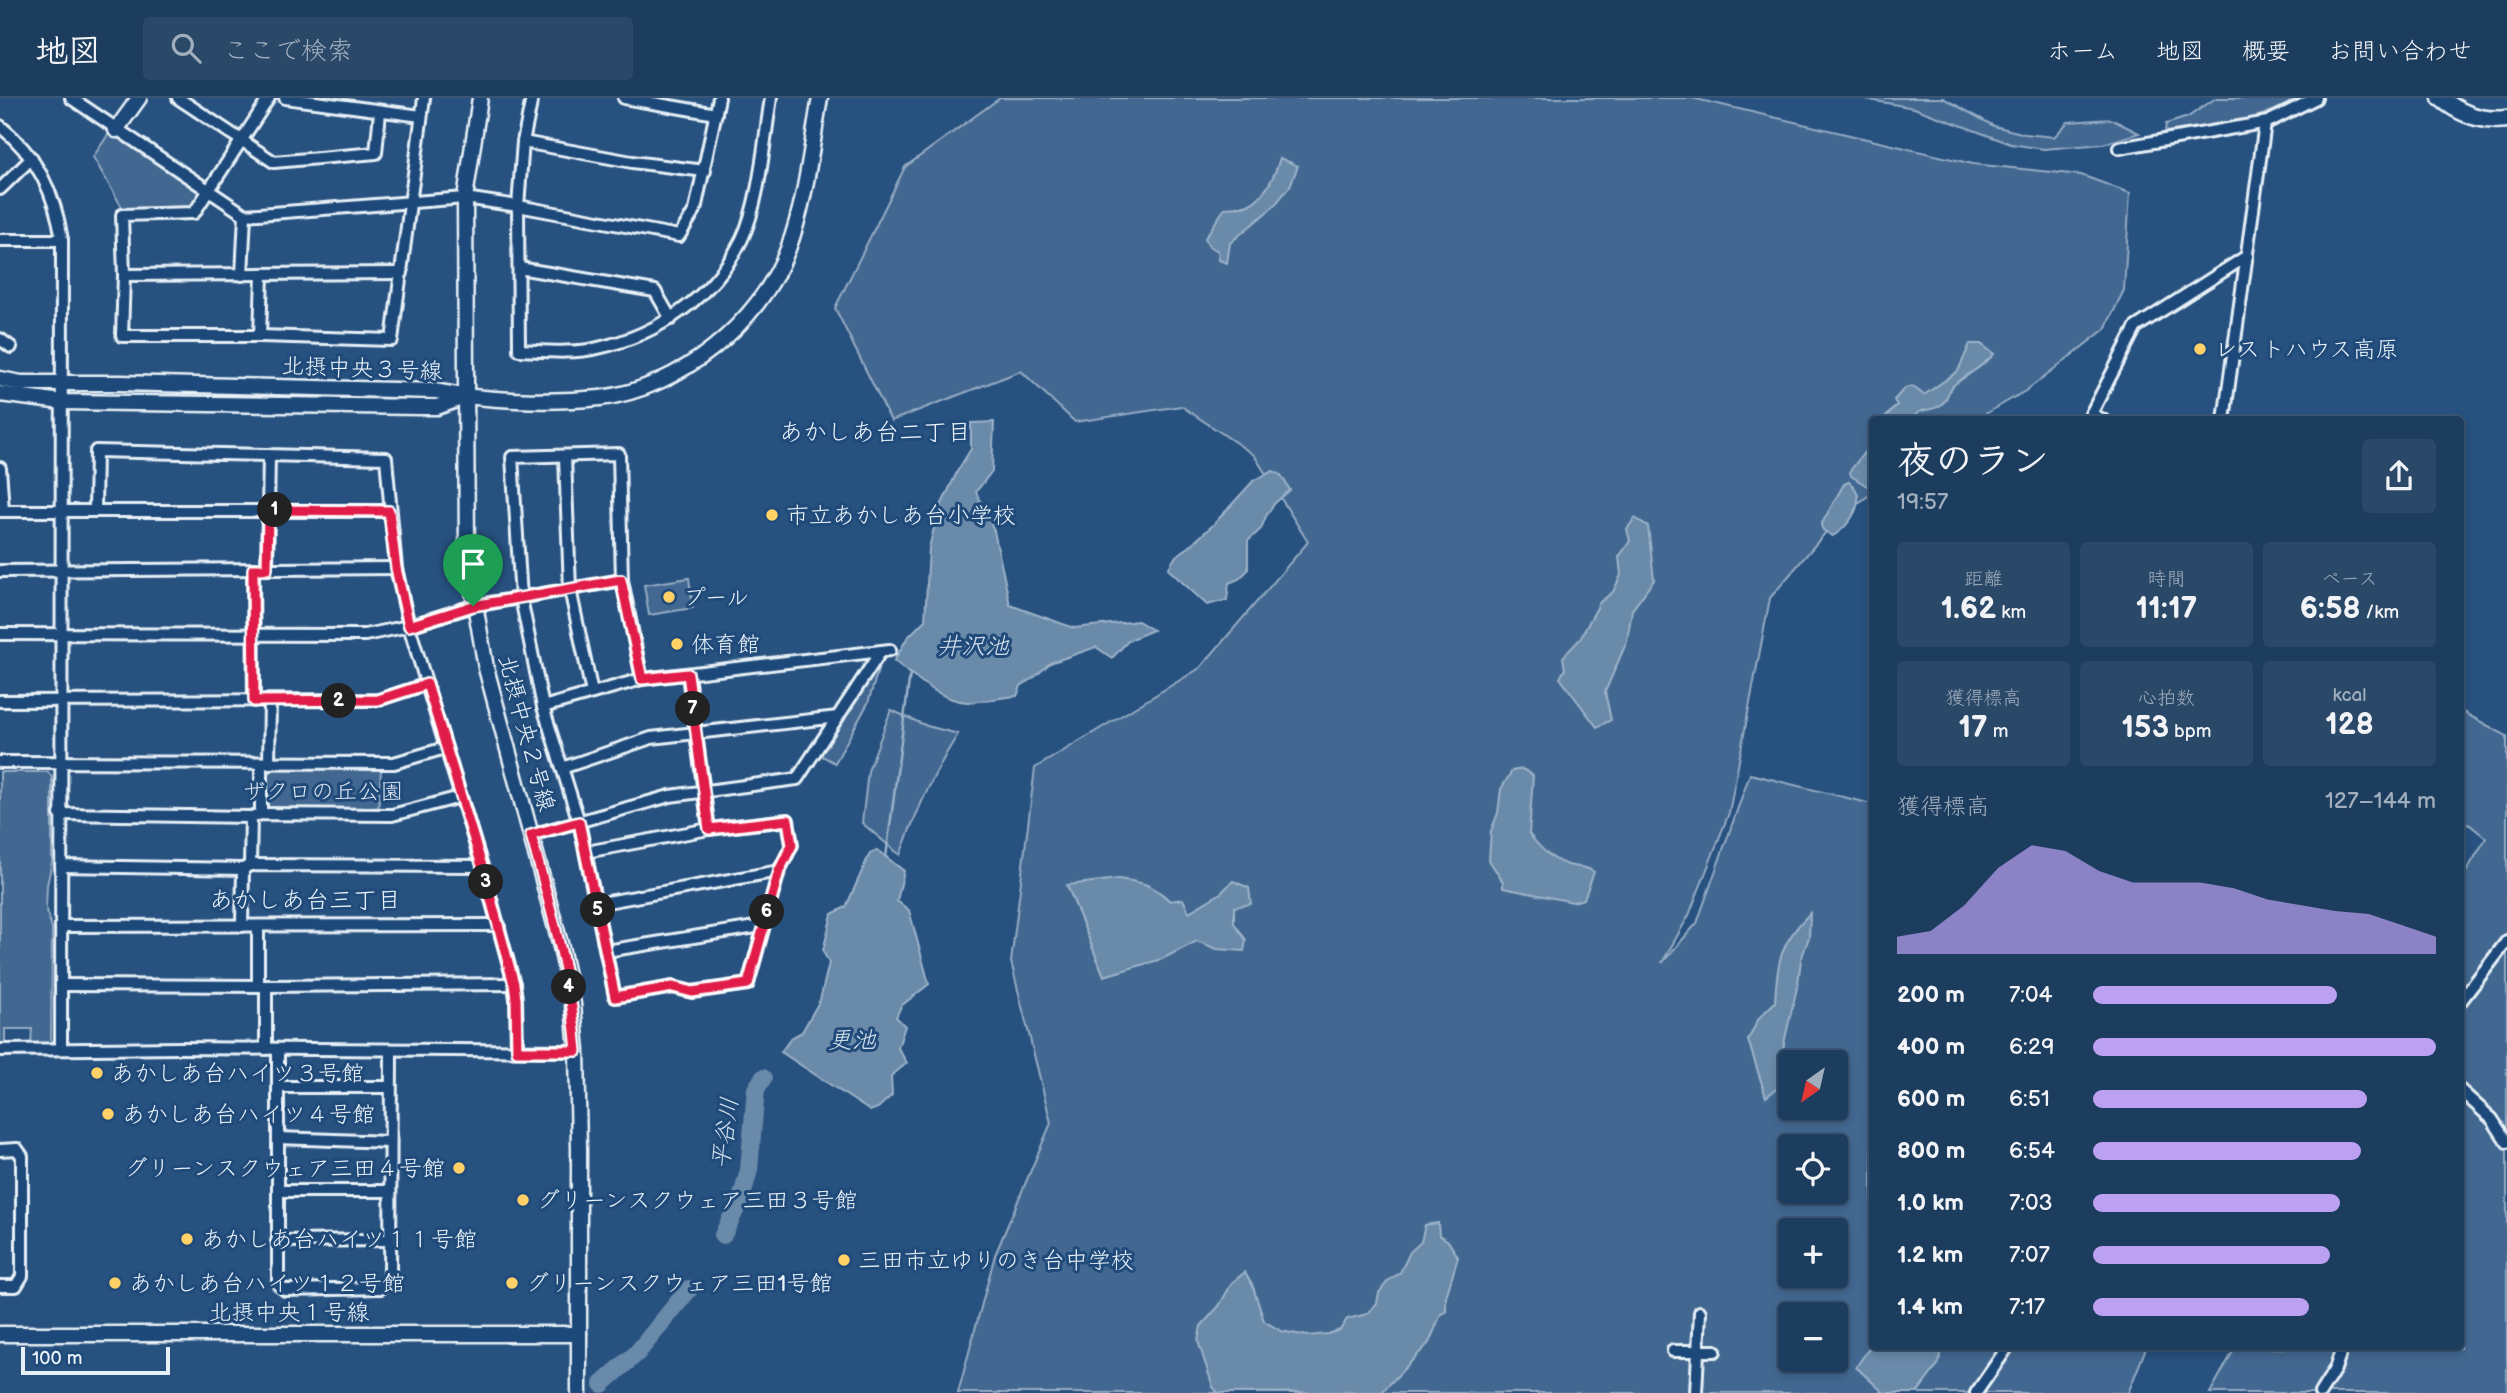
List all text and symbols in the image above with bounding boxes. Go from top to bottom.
search box [143,17,633,80]
icon: search [167,29,205,67]
text: 地図 [35,32,101,72]
text: ここで検索 [223,36,353,67]
text: ホーム [2047,37,2118,66]
text: 地図 [2156,37,2204,66]
text: 概要 [2242,37,2290,66]
text: お問い合わせ [2328,37,2472,66]
place label: レストハウス高原 [2214,336,2398,364]
marker: レストハウス高原 [2192,341,2208,357]
street label: 北摂中央３号線 [281,352,443,386]
district label: あかしあ台二丁目 [779,418,971,447]
text: 夜のラン [1897,439,2049,484]
button: share [2362,439,2436,513]
text: 19:57 [1897,488,1948,516]
pin: 1 [258,492,292,528]
text: 1 [271,498,279,521]
place label: 市立あかしあ台小学校 [786,502,1016,530]
marker: 市立あかしあ台小学校 [764,507,780,523]
pin [443,534,503,606]
icon: arrive [454,545,492,583]
text: 距離 [1964,568,2003,591]
text: 時間 [2147,568,2186,591]
text: ペース [2322,568,2377,591]
place label: プール [683,584,749,612]
marker: プール [661,589,677,605]
text: 1.62 [1941,591,1996,627]
text: 11:17 [2136,591,2197,627]
text: 6:58 [2300,591,2360,627]
text: km [1996,601,2026,624]
text: /km [2360,601,2399,624]
place label: 体育館 [691,631,760,659]
water label: 井沢池 [937,632,1010,661]
marker: 体育館 [669,636,685,652]
street label: 北摂中央２号線 [492,652,560,815]
pin: 2 [322,684,356,718]
text: kcal [2332,684,2367,707]
text: 獲得標高 [1945,687,2022,710]
text: 心拍数 [2138,687,2195,710]
text: 2 [333,689,344,712]
pin: 7 [676,692,710,726]
text: 7 [687,697,698,720]
text: 128 [2325,707,2374,743]
text: 17 [1958,710,1988,746]
text: 153 [2121,710,2169,746]
text: m [1988,720,2009,743]
text: bpm [2169,720,2212,743]
park label: ザクロの丘公園 [243,778,403,806]
text: 127–144 m [2325,787,2436,815]
text: 獲得標高 [1897,793,1989,821]
pin: 3 [468,864,504,900]
text: 3 [480,870,491,893]
district label: あかしあ台三丁目 [209,886,401,915]
pin: 5 [580,892,616,928]
pin: 6 [750,894,784,930]
text: 5 [592,898,603,921]
text: 6 [761,900,772,923]
pin: 4 [552,970,586,1004]
text: 4 [563,975,574,998]
text: 200 m [1897,981,1965,1009]
text: 7:04 [2009,981,2053,1009]
water label: 更池 [828,1026,877,1055]
text: 400 m [1897,1033,1965,1061]
text: 6:29 [2009,1033,2055,1061]
north arrow [1778,1050,1848,1120]
map controls [1778,1050,1848,1372]
place label: あかしあ台ハイツ３号館 [111,1060,364,1088]
marker: あかしあ台ハイツ３号館 [89,1065,105,1081]
text: 600 m [1897,1085,1965,1113]
text: 6:51 [2009,1085,2050,1113]
water label: 平谷川 [706,1095,745,1171]
place label: あかしあ台ハイツ４号館 [122,1101,375,1129]
marker: あかしあ台ハイツ４号館 [100,1106,116,1122]
button: locate [1778,1134,1848,1204]
text: 800 m [1897,1137,1965,1165]
text: 6:54 [2009,1137,2055,1165]
place label: グリーンスクウェア三田４号館 [124,1155,445,1183]
marker: グリーンスクウェア三田４号館 [451,1160,467,1176]
place label: グリーンスクウェア三田３号館 [537,1187,858,1215]
text: 1.0 km [1897,1189,1964,1217]
text: 7:03 [2009,1189,2053,1217]
marker: グリーンスクウェア三田３号館 [515,1192,531,1208]
button: + [1778,1218,1848,1288]
place label: あかしあ台ハイツ１１号館 [201,1226,477,1254]
marker: あかしあ台ハイツ１１号館 [179,1231,195,1247]
text: 1.2 km [1897,1241,1963,1269]
text: 7:07 [2009,1241,2050,1269]
place label: 三田市立ゆりのき台中学校 [858,1247,1134,1275]
marker: 三田市立ゆりのき台中学校 [836,1252,852,1268]
place label: あかしあ台ハイツ１２号館 [129,1270,405,1298]
place label: グリーンスクウェア三田1号館 [526,1270,833,1298]
marker: あかしあ台ハイツ１２号館 [107,1275,123,1291]
marker: グリーンスクウェア三田1号館 [504,1275,520,1291]
text: 1.4 km [1897,1293,1963,1321]
text: 7:17 [2009,1293,2045,1321]
street label: 北摂中央１号線 [209,1299,370,1327]
button: − [1778,1302,1848,1372]
scale bar [21,1344,170,1376]
text: 100 m [32,1347,83,1370]

